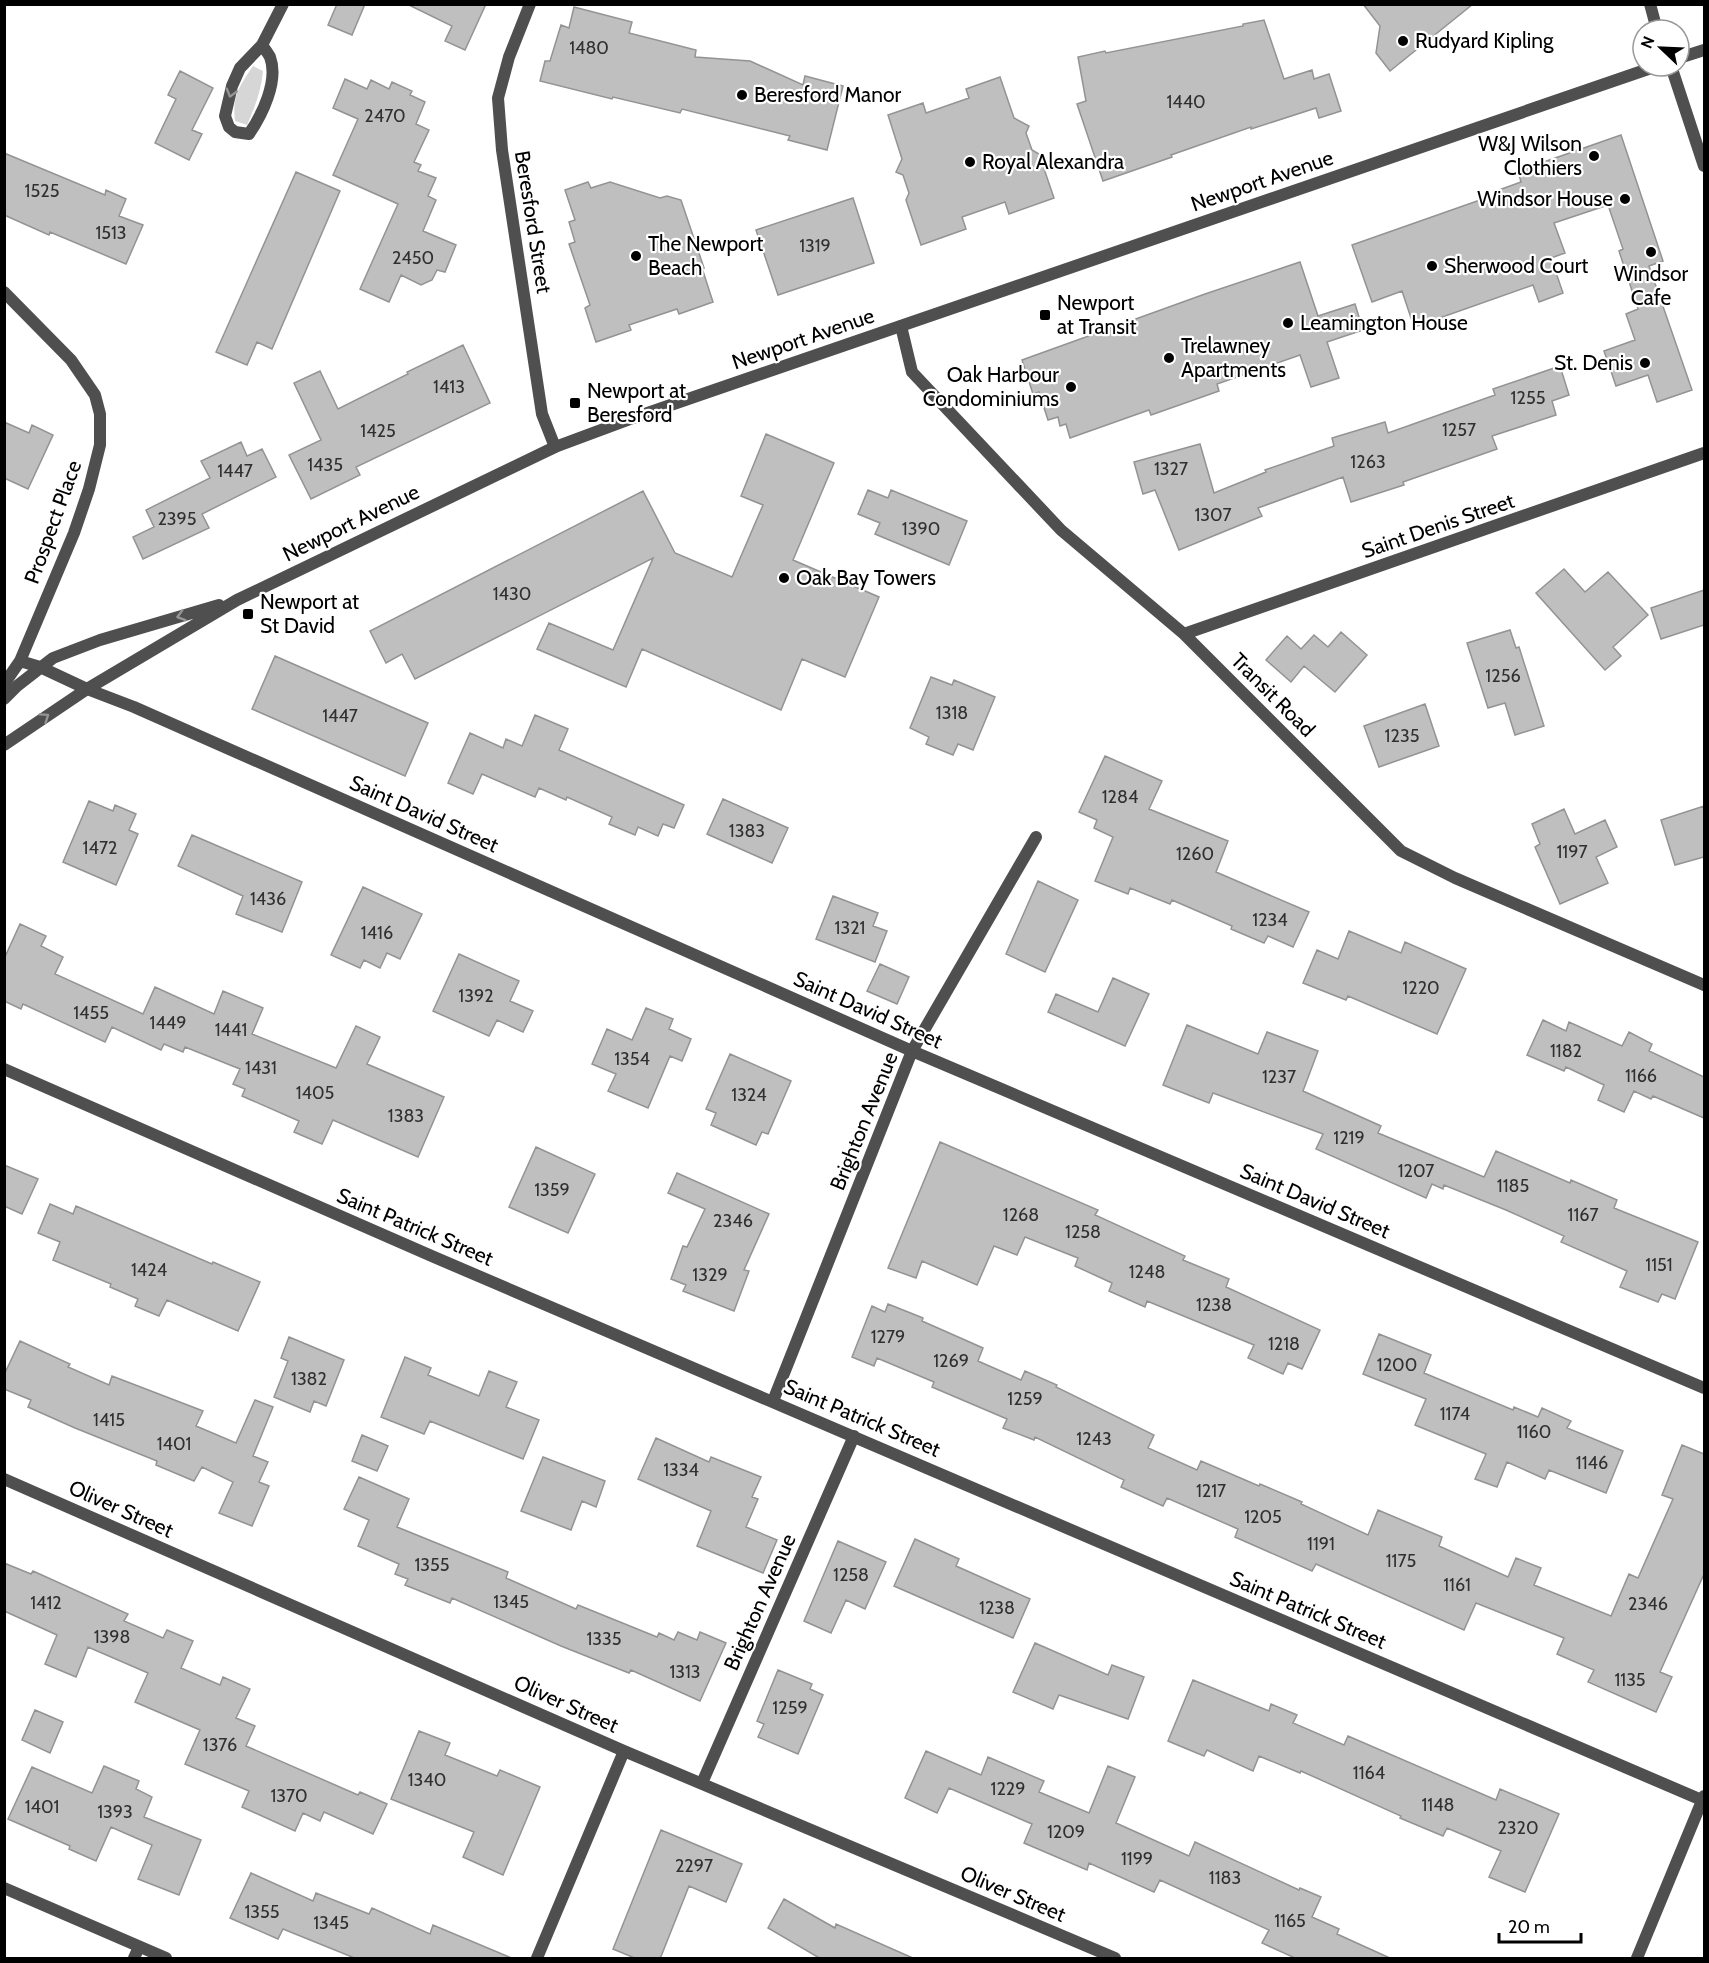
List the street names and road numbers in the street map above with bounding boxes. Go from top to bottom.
street label: Newport Avenue [1187,144,1336,217]
street label: Beresford Street [510,149,557,295]
street label: Newport Avenue [728,302,877,375]
street label: Prospect Place [19,457,86,587]
street label: Newport Avenue [278,479,423,566]
street label: Saint Denis Street [1358,488,1517,563]
street label: Transit Road [1226,648,1320,742]
street label: Saint David Street [346,770,502,858]
street label: Saint David Street [790,966,946,1054]
street label: Brighton Avenue [824,1048,903,1194]
street label: Saint David Street [1237,1158,1394,1243]
street label: Saint Patrick Street [333,1182,497,1271]
street label: Saint Patrick Street [780,1373,944,1462]
street label: Oliver Street [65,1474,177,1543]
street label: Brighton Avenue [718,1529,801,1674]
street label: Saint Patrick Street [1226,1565,1390,1654]
street label: Oliver Street [510,1669,622,1738]
street label: Oliver Street [957,1860,1069,1927]

